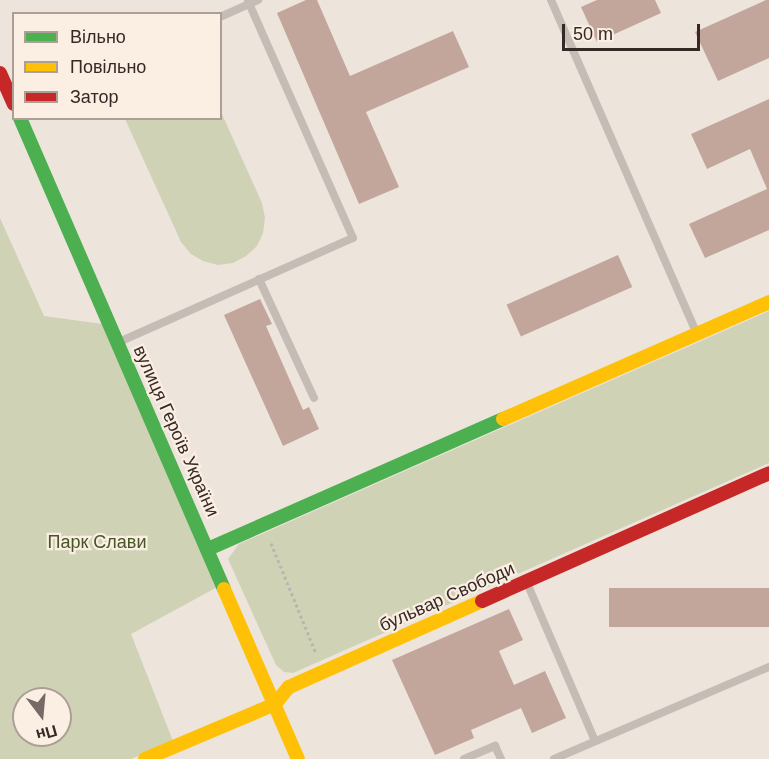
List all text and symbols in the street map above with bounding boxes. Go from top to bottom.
legend [12,12,222,120]
scale bar [565,12,703,50]
text: 50 m [573,24,613,44]
text: Вільно [70,27,126,47]
text: Повільно [70,57,146,77]
text: Затор [70,87,119,107]
street label: вулиця Героїв України [129,342,223,520]
park label: Парк Слави [48,531,146,553]
street label: бульвар Свободи [376,558,518,636]
north arrow [12,687,72,747]
text: Пн [34,722,59,744]

